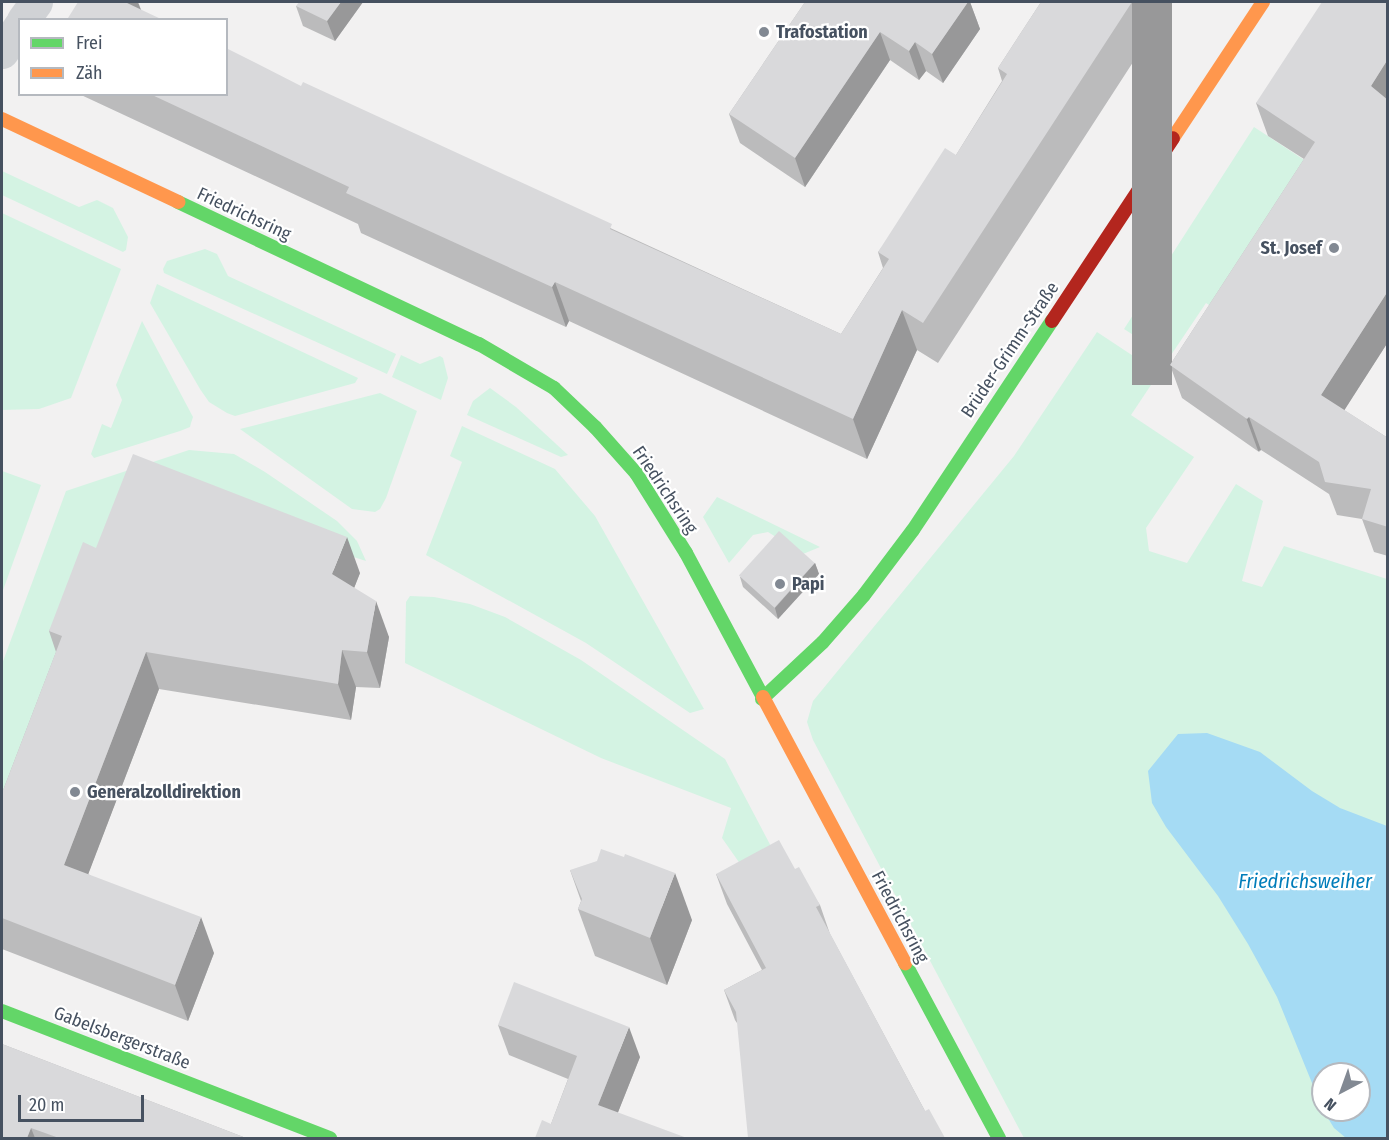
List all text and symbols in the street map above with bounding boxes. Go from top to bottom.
legend [18,18,228,96]
place label: Trafostation [776,21,868,43]
marker: Trafostation [757,25,771,39]
text: Frei [76,32,102,54]
text: Zäh [76,62,103,84]
street label: Friedrichsring [194,183,294,245]
place label: St. Josef [1261,237,1322,259]
marker: St. Josef [1327,241,1341,255]
street label: Brüder-Grimm-Straße [957,278,1063,422]
street label: Friedrichsring [628,442,702,538]
place label: Papi [792,573,824,595]
marker: Papi [773,577,787,591]
place label: Generalzolldirektion [87,781,241,803]
marker: Generalzolldirektion [68,785,82,799]
street label: Friedrichsring [867,867,933,967]
water label: Friedrichsweiher [1238,869,1372,893]
street label: Gabelsbergerstraße [51,1002,193,1074]
north arrow [1311,1062,1371,1122]
scale bar [21,1083,147,1121]
text: 20 m [29,1094,64,1116]
text: N [1320,1094,1340,1115]

